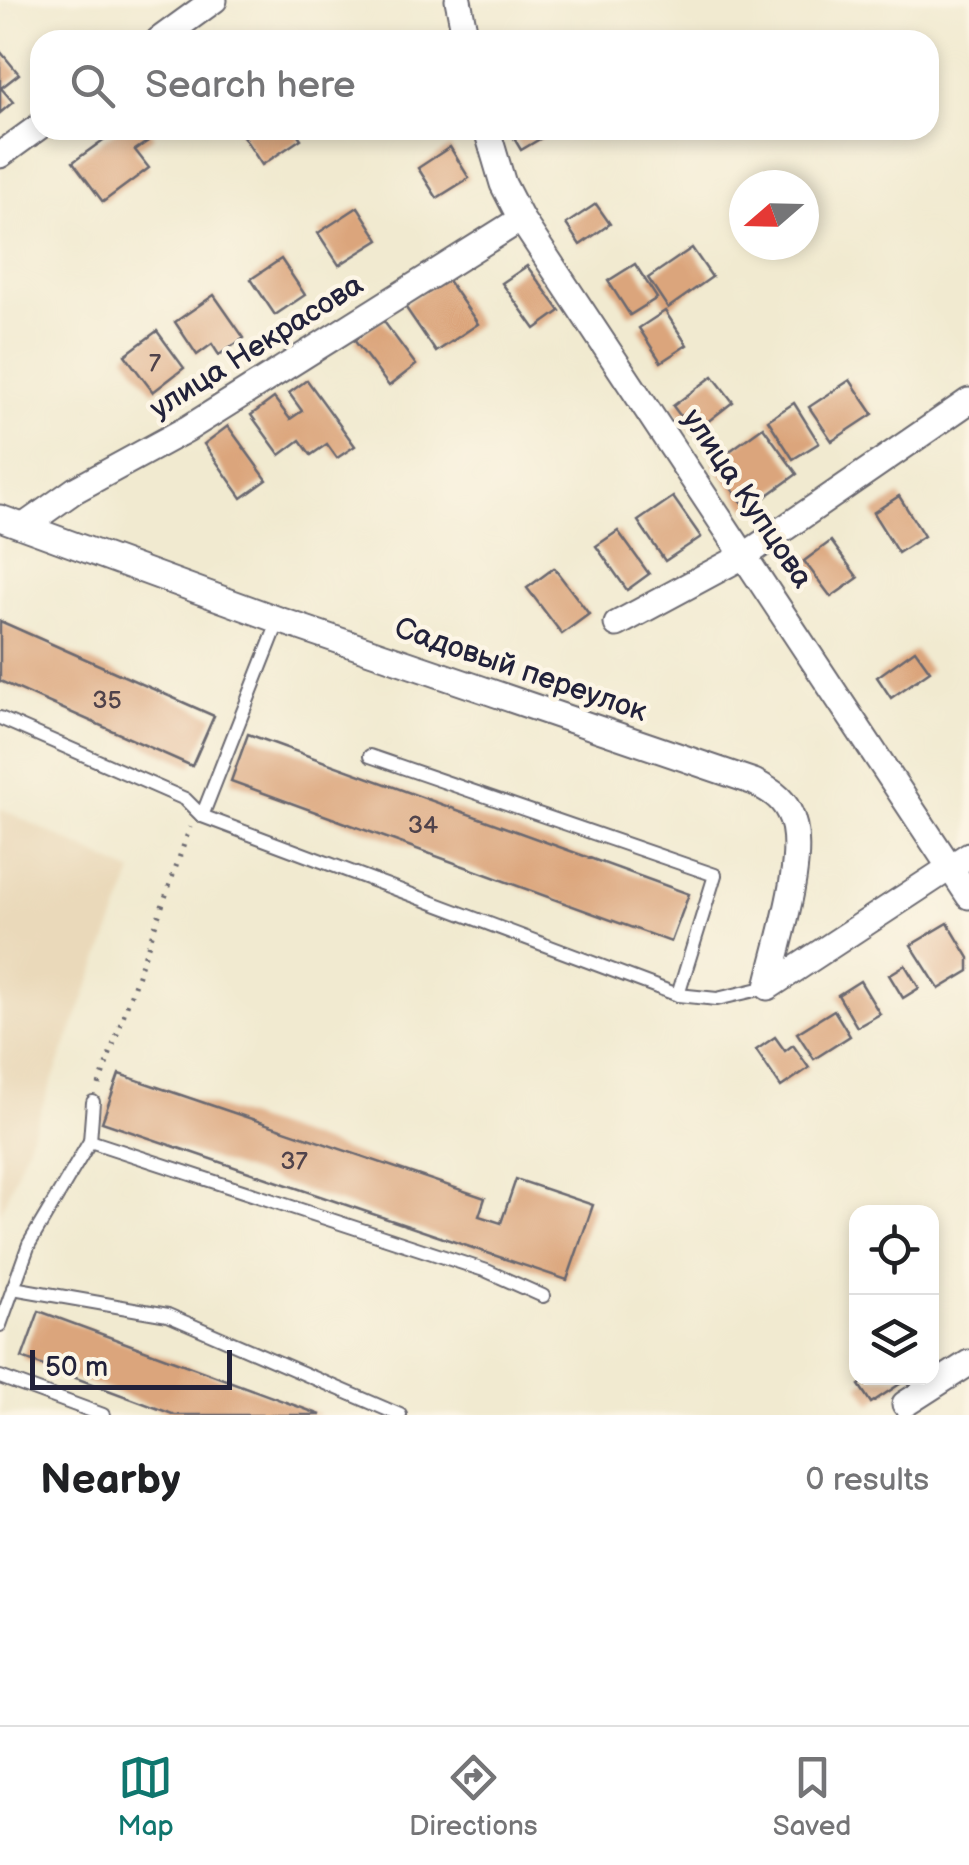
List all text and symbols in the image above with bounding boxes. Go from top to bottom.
search box [30,30,939,140]
icon: search [65,58,120,113]
text: Search here [145,63,356,108]
north arrow [729,170,819,260]
street label: улица Некрасова [143,267,370,427]
house number: 7 [149,348,162,379]
street label: улица Купцова [674,402,821,595]
street label: Садовый переулок [390,610,652,730]
house number: 35 [92,685,122,716]
house number: 34 [408,810,438,841]
house number: 37 [280,1146,309,1177]
map controls [849,1205,939,1385]
button: locate [849,1205,939,1295]
button: layers [849,1295,939,1385]
scale bar [30,1345,232,1390]
text: 50 m [45,1351,108,1384]
text: Nearby [40,1455,180,1506]
text: 0 results [806,1461,929,1500]
tab: Map [118,1750,174,1843]
tab: Directions [409,1750,538,1843]
tab: Saved [773,1750,851,1843]

